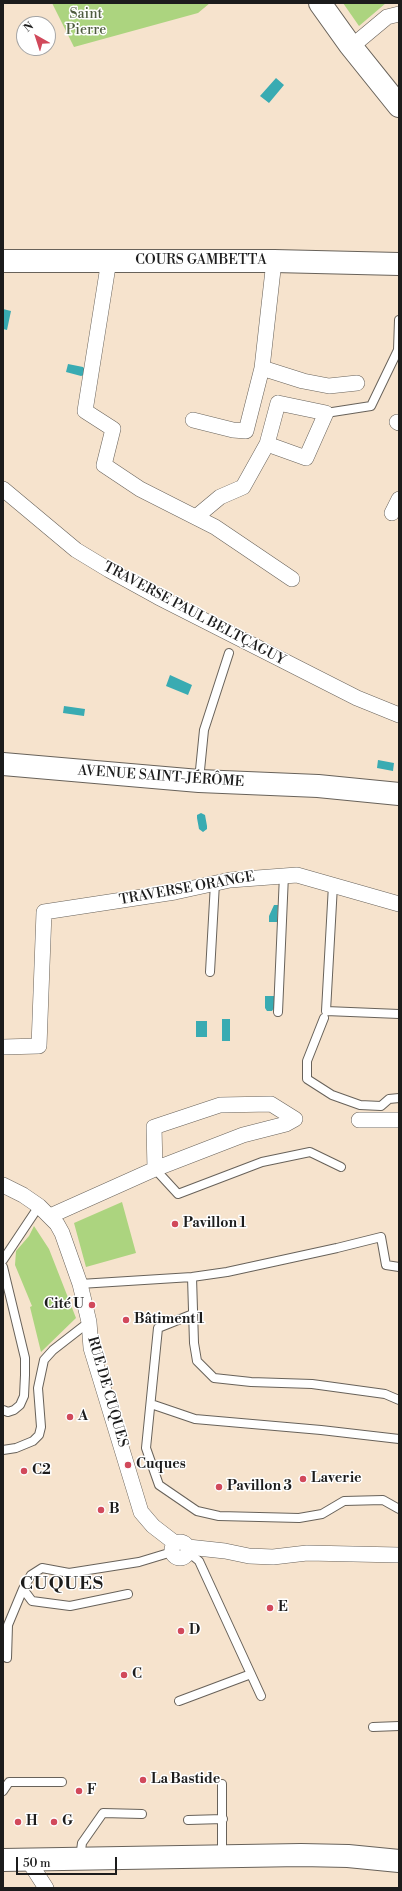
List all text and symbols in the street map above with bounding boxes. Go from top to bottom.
park label: Saint Pierre [66,7,106,40]
north arrow [16,16,56,56]
text: N [21,19,37,36]
street label: COURS GAMBETTA [135,253,267,269]
street label: TRAVERSE PAUL BELTÇAGUY [100,559,288,669]
street label: AVENUE SAINT-JÉRÔME [77,763,245,791]
street label: TRAVERSE ORANGE [118,869,256,909]
place label: Pavillon 1 [183,1216,246,1232]
marker: Pavillon 1 [170,1219,180,1229]
place label: Cité U [44,1297,84,1313]
marker: Cité U [87,1300,97,1310]
place label: Bâtiment 1 [134,1312,204,1328]
marker: Bâtiment 1 [121,1315,131,1325]
street label: RUE DE CUQUES [83,1335,131,1449]
place label: A [78,1409,88,1425]
marker: A [65,1412,75,1422]
place label: Cuques [136,1457,186,1473]
marker: Cuques [123,1460,133,1470]
place label: C2 [32,1463,51,1479]
marker: C2 [19,1466,29,1476]
place label: Laverie [311,1471,362,1487]
marker: Laverie [298,1474,308,1484]
place label: Pavillon 3 [227,1479,292,1495]
marker: Pavillon 3 [214,1482,224,1492]
place label: B [109,1502,120,1518]
marker: B [96,1505,106,1515]
district label: CUQUES [20,1574,104,1596]
place label: E [278,1600,288,1616]
marker: E [265,1603,275,1613]
place label: D [189,1623,200,1639]
marker: D [176,1626,186,1636]
place label: C [132,1667,142,1683]
marker: C [119,1670,129,1680]
place label: La Bastide [151,1772,220,1788]
marker: La Bastide [138,1775,148,1785]
place label: F [87,1783,97,1799]
marker: F [74,1786,84,1796]
place label: H [26,1814,38,1830]
place label: G [62,1814,73,1830]
marker: H [13,1817,23,1827]
marker: G [49,1817,59,1827]
scale bar [18,1849,119,1875]
text: 50 m [23,1856,51,1871]

